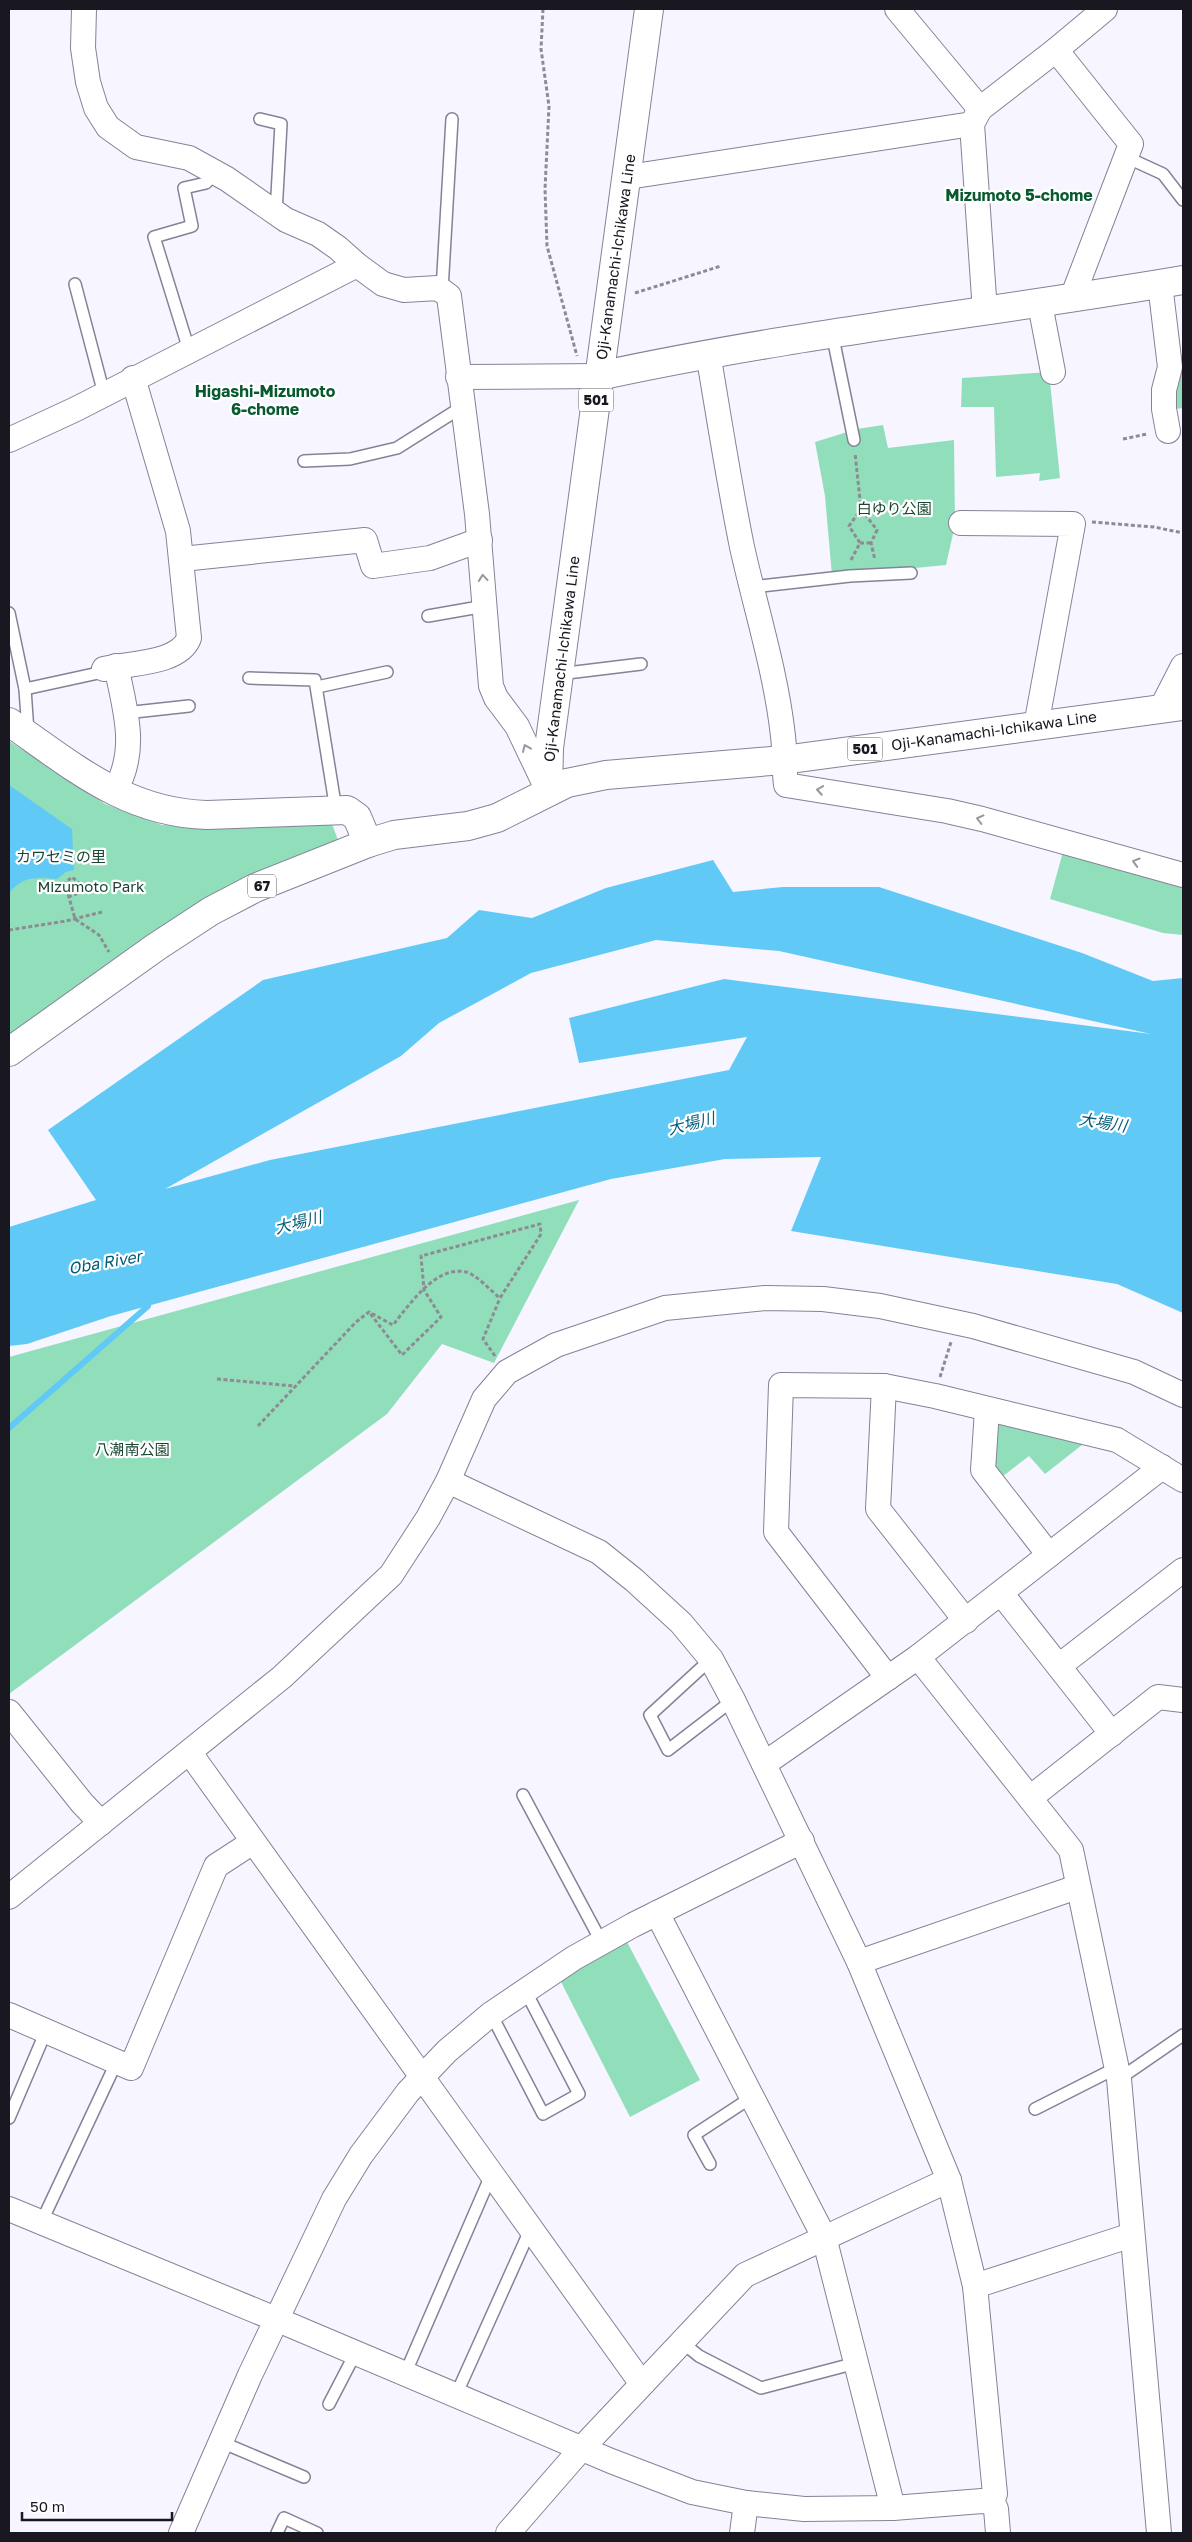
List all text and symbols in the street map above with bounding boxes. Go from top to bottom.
street label: Oji-Kanamachi-Ichikawa Line [592,153,638,361]
district label: Mizumoto 5-chome [945,185,1093,205]
district label: Higashi-Mizumoto 6-chome [195,381,336,419]
road number: 501 [578,388,614,412]
park label: 白ゆり公園 [856,499,932,517]
street label: Oji-Kanamachi-Ichikawa Line [539,555,583,763]
one-way arrow [478,573,489,581]
street label: Oji-Kanamachi-Ichikawa Line [890,707,1098,753]
road number: 501 [848,738,882,761]
one-way arrow [521,744,532,753]
one-way arrow [815,786,824,796]
one-way arrow [975,814,984,825]
park label: カワセミの里 [16,847,106,865]
one-way arrow [1132,857,1141,868]
road number: 67 [248,874,276,898]
park label: Mizumoto Park [37,877,145,895]
water label: 大場川 [665,1107,719,1139]
water label: 大場川 [1078,1108,1130,1136]
water label: 大場川 [272,1206,326,1238]
water label: Oba River [67,1245,146,1278]
park label: 八潮南公園 [94,1440,170,1458]
scale bar [22,2490,172,2522]
text: 50 m [30,2497,65,2515]

